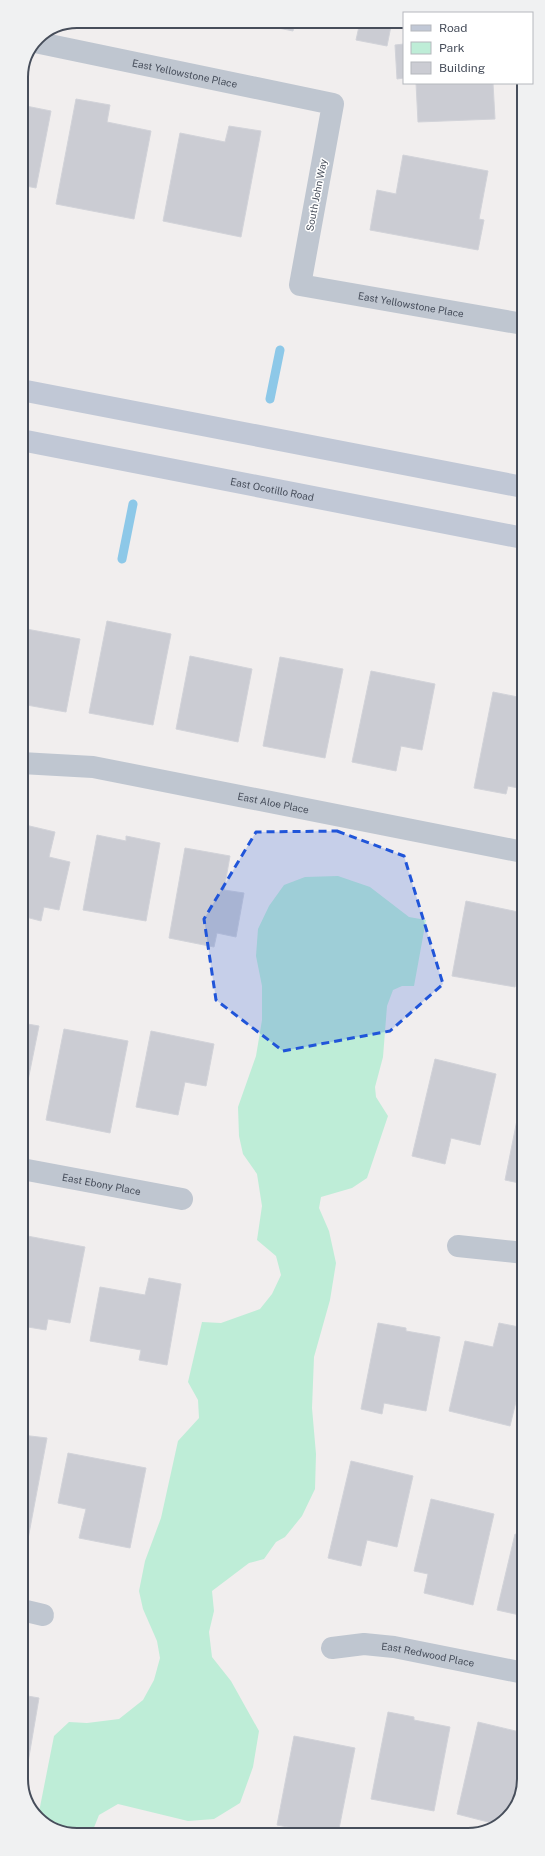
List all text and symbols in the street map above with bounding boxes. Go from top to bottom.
legend [403,12,533,84]
text: Road [439,21,467,35]
text: Park [439,41,465,55]
street label: East Yellowstone Place [131,56,239,90]
text: Building [439,61,485,75]
street label: South John Way [303,157,329,232]
street label: East Yellowstone Place [357,289,465,320]
street label: East Ocotillo Road [229,475,315,503]
street label: East Aloe Place [237,790,310,816]
street label: East Ebony Place [61,1171,142,1197]
street label: East Redwood Place [381,1640,476,1669]

